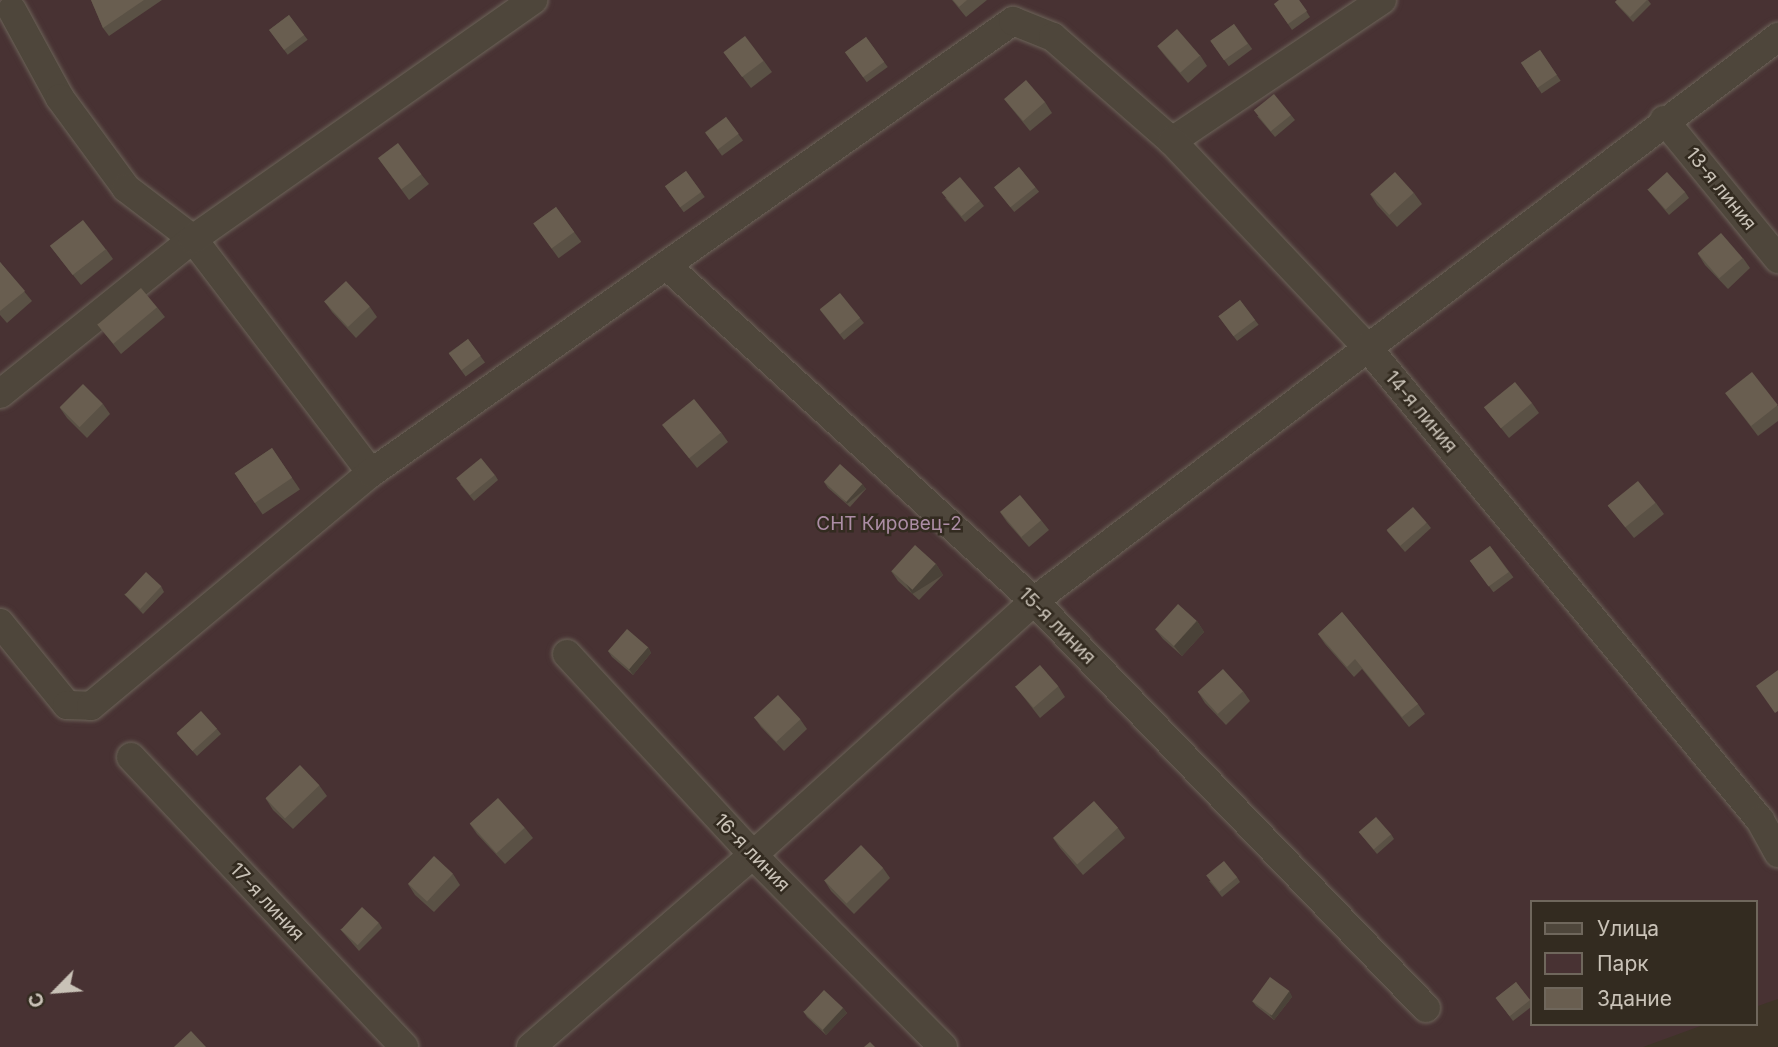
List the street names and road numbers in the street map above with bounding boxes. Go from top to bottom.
street label: 13-я линия [1681,143,1761,235]
street label: 14-я линия [1380,366,1462,458]
street label: 15-я линия [1014,583,1100,669]
street label: 16-я линия [709,809,795,897]
street label: 17-я линия [225,858,309,946]

